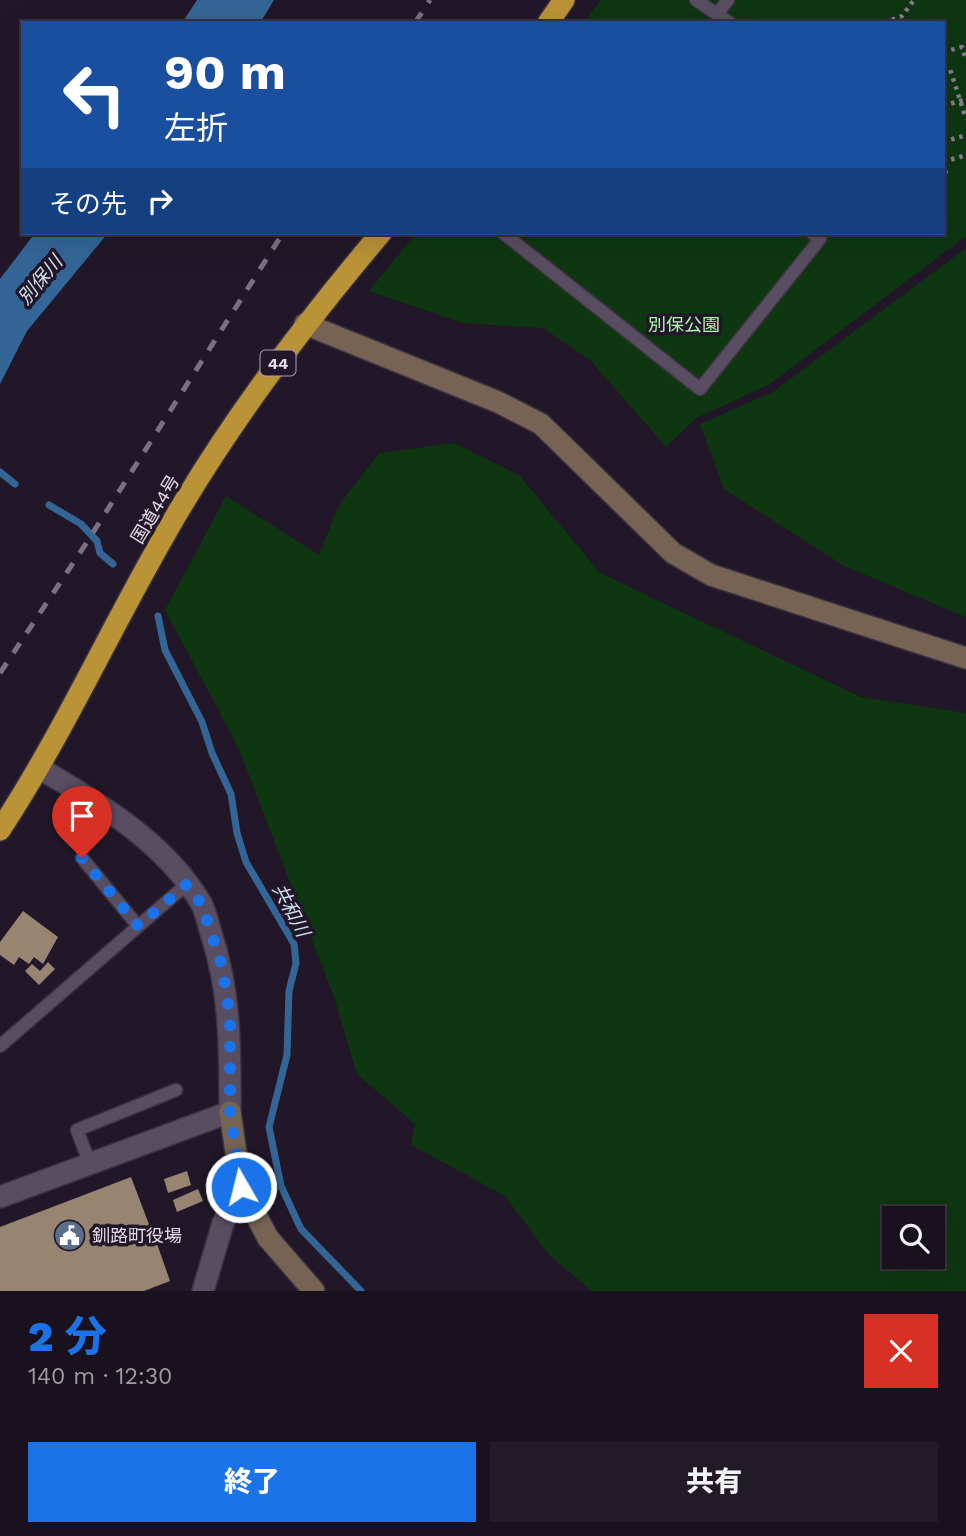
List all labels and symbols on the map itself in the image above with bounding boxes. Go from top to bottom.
water label: 別保川 [13,249,68,309]
park label: 別保公園 [648,314,720,335]
road number: 44 [260,350,296,376]
street label: 国道44号 [126,471,184,547]
pin [52,786,112,858]
water label: 共和川 [267,879,315,942]
position arrow [204,1150,278,1224]
public building icon: 釧路町役場 [52,1218,86,1252]
place label: 釧路町役場 [92,1225,182,1246]

